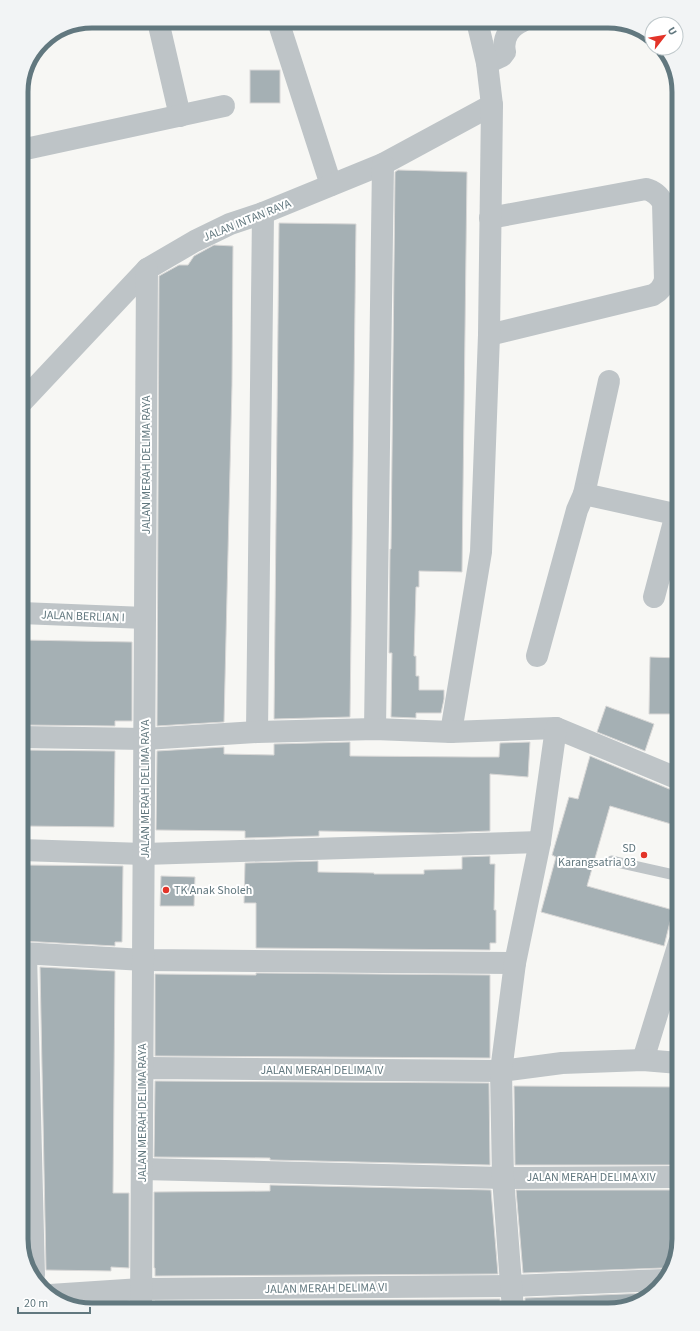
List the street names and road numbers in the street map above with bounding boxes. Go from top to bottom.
street label: JALAN INTAN RAYA [201,195,294,246]
street label: JALAN MERAH DELIMA RAYA [138,395,155,534]
street label: JALAN BERLIAN I [41,607,125,626]
street label: JALAN MERAH DELIMA RAYA [137,719,154,858]
street label: JALAN MERAH DELIMA RAYA [134,1043,151,1182]
street label: JALAN MERAH DELIMA IV [260,1062,384,1079]
street label: JALAN MERAH DELIMA XIV [526,1169,656,1186]
street label: JALAN MERAH DELIMA VI [264,1279,388,1298]

